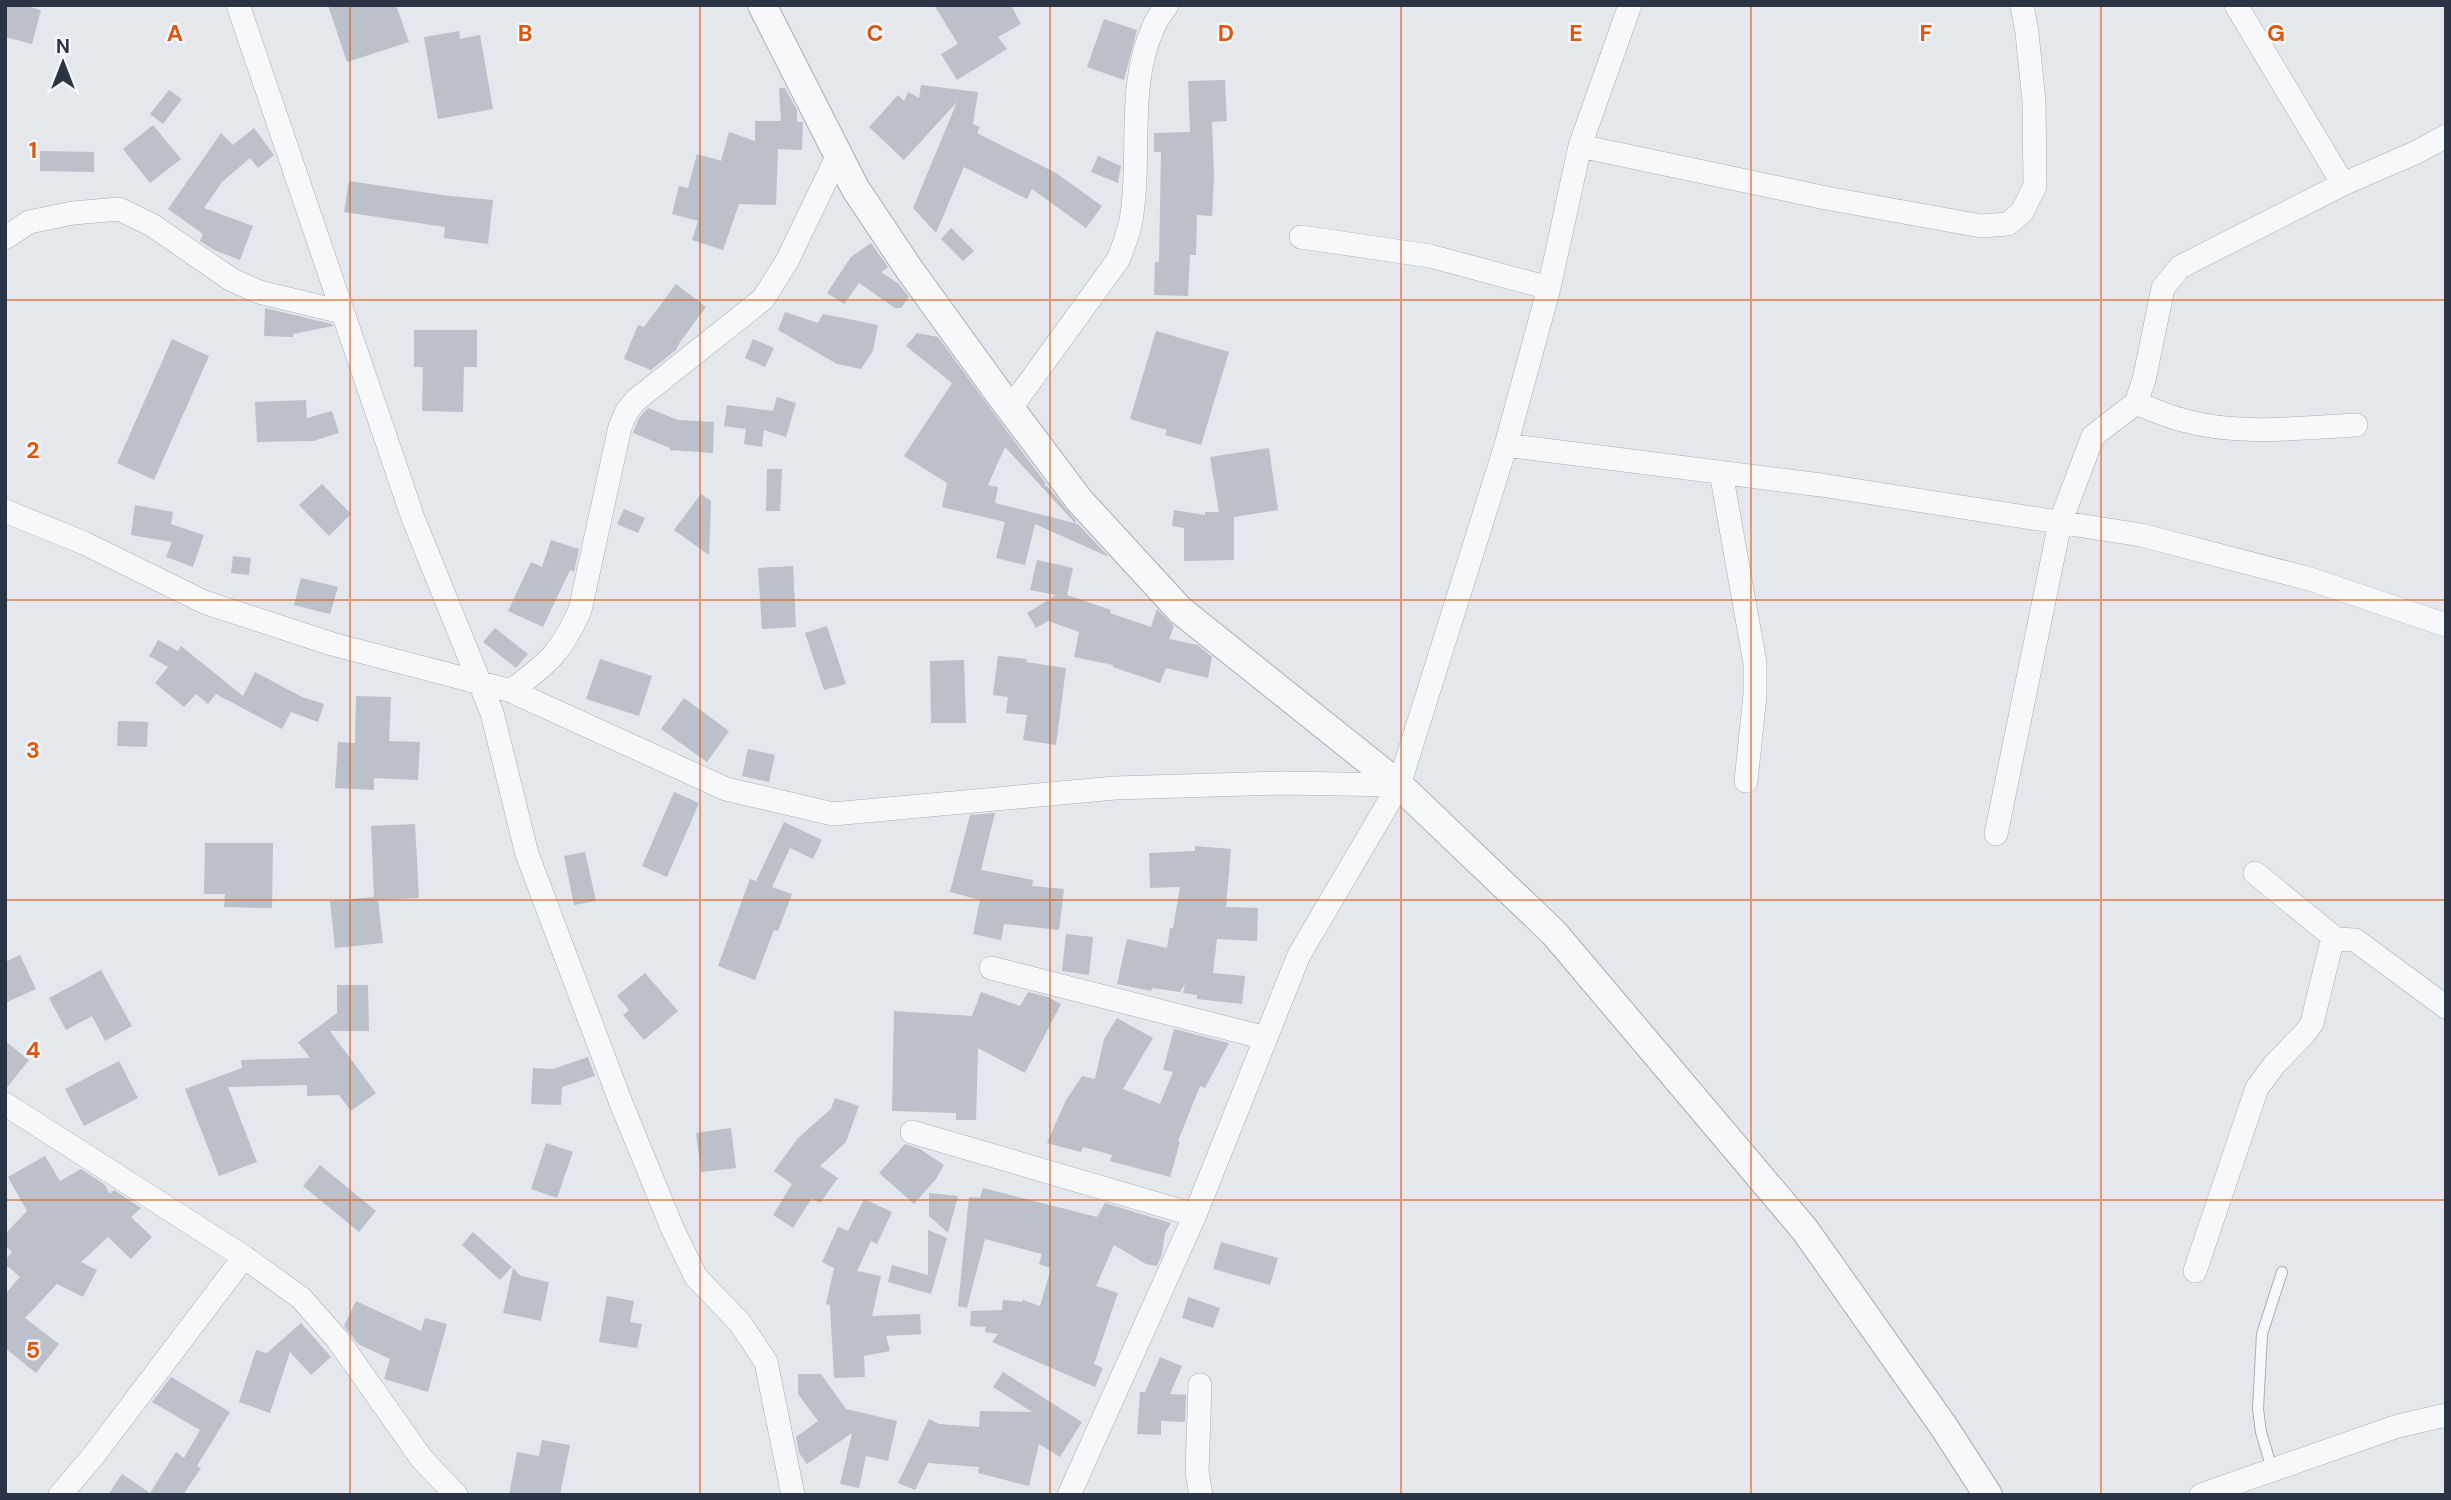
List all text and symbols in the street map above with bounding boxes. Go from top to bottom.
text: A [167,18,183,48]
text: B [518,18,532,48]
text: C [867,18,883,48]
text: D [1218,18,1234,48]
text: E [1569,18,1583,48]
text: F [1920,18,1933,48]
text: G [2267,18,2285,48]
north arrow [28,28,98,98]
text: N [56,34,70,59]
text: 1 [29,135,37,165]
text: 2 [26,435,40,465]
text: 3 [26,735,40,765]
text: 4 [26,1035,41,1065]
text: 5 [26,1335,40,1365]

